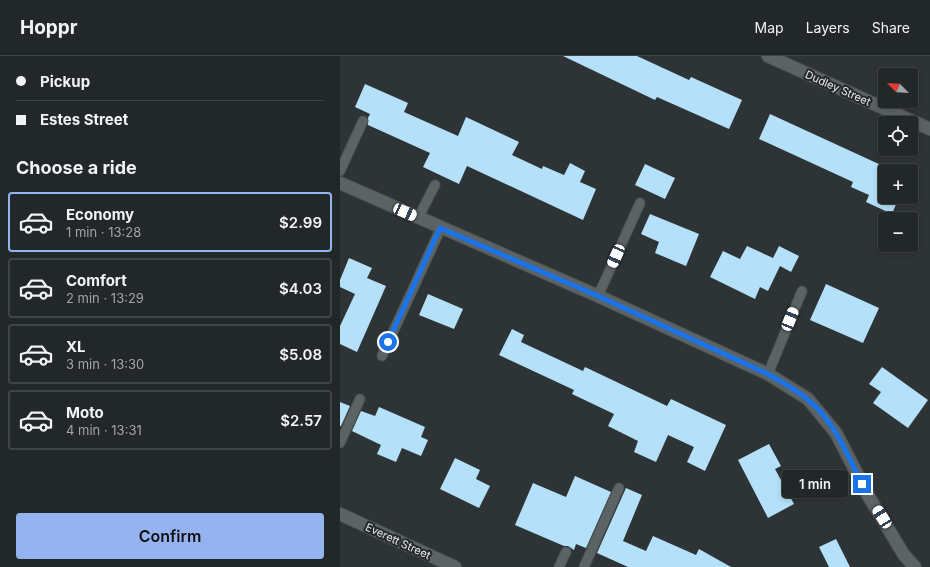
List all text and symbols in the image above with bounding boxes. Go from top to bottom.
text: Hoppr [20,16,78,39]
text: Map [755,19,784,36]
text: Layers [806,19,850,36]
text: Share [872,19,910,36]
street label: Dudley Street [803,67,873,109]
north arrow [878,68,918,108]
map controls [878,68,918,252]
text: Pickup [40,72,90,91]
text: Estes Street [40,110,128,129]
button: locate [878,116,918,156]
text: Choose a ride [16,157,137,178]
button: + [878,164,918,204]
car [392,202,418,222]
icon: car [18,204,54,240]
text: Economy [66,205,134,224]
button: − [878,212,918,252]
text: $2.99 [279,213,322,232]
text: 1 min · 13:28 [66,224,141,240]
car [606,243,626,269]
icon: car [18,270,54,306]
text: Comfort [66,271,127,290]
text: $4.03 [279,279,322,298]
text: 2 min · 13:29 [66,290,144,306]
car [780,306,800,332]
route start [379,333,397,351]
icon: car [18,336,54,372]
text: XL [66,337,86,356]
text: $5.08 [279,345,322,364]
text: 3 min · 13:30 [66,356,144,372]
icon: car [18,402,54,438]
text: Moto [66,403,104,422]
text: $2.57 [280,411,322,430]
text: 4 min · 13:31 [66,422,142,438]
callout: 1 min [782,470,848,498]
route end [853,475,871,493]
text: 1 min [799,476,831,492]
car [871,504,893,530]
button: Confirm [16,513,324,559]
street label: Everett Street [363,520,433,562]

